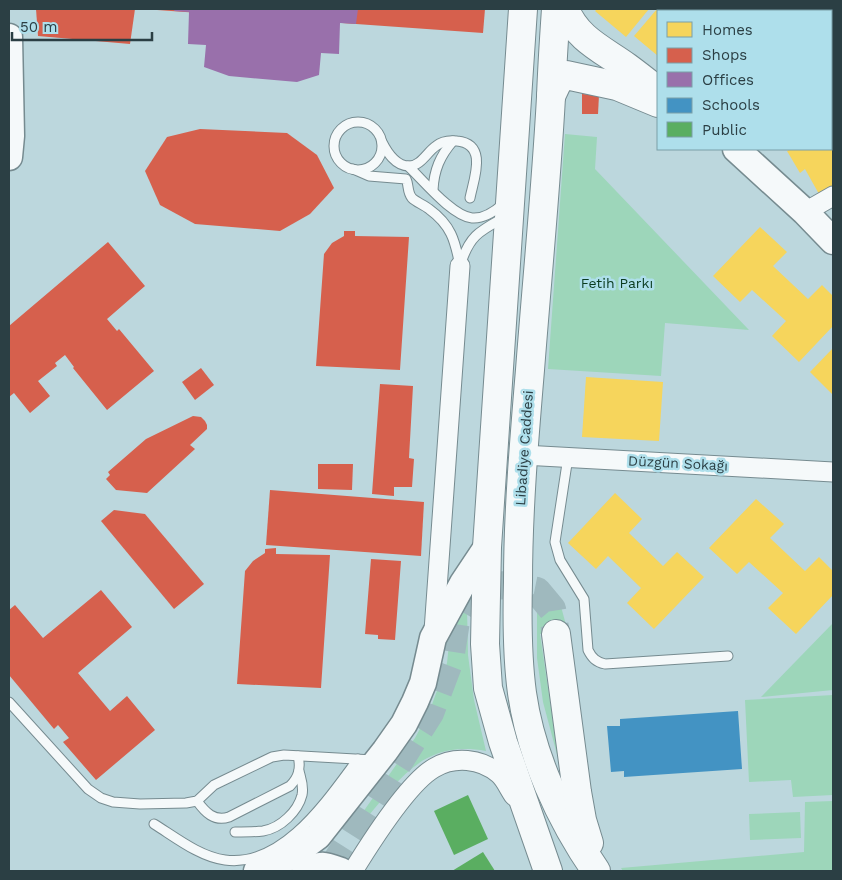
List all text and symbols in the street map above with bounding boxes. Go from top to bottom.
scale bar [12,10,152,42]
legend [657,10,832,150]
text: 50 m [20,18,57,36]
text: Homes [702,21,753,39]
text: Shops [702,46,747,64]
text: Offices [702,71,754,89]
text: Schools [702,96,760,114]
text: Public [702,121,747,139]
park label: Fetih Parkı [581,275,653,291]
street label: Libadiye Caddesi [512,390,536,506]
street label: Düzgün Sokağı [628,452,728,474]

